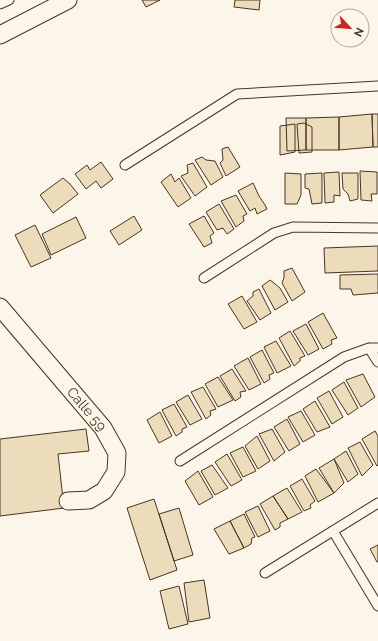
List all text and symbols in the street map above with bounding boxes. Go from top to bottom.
north arrow [330,8,370,48]
text: N [351,26,366,39]
street label: Calle 59 [64,384,110,434]

